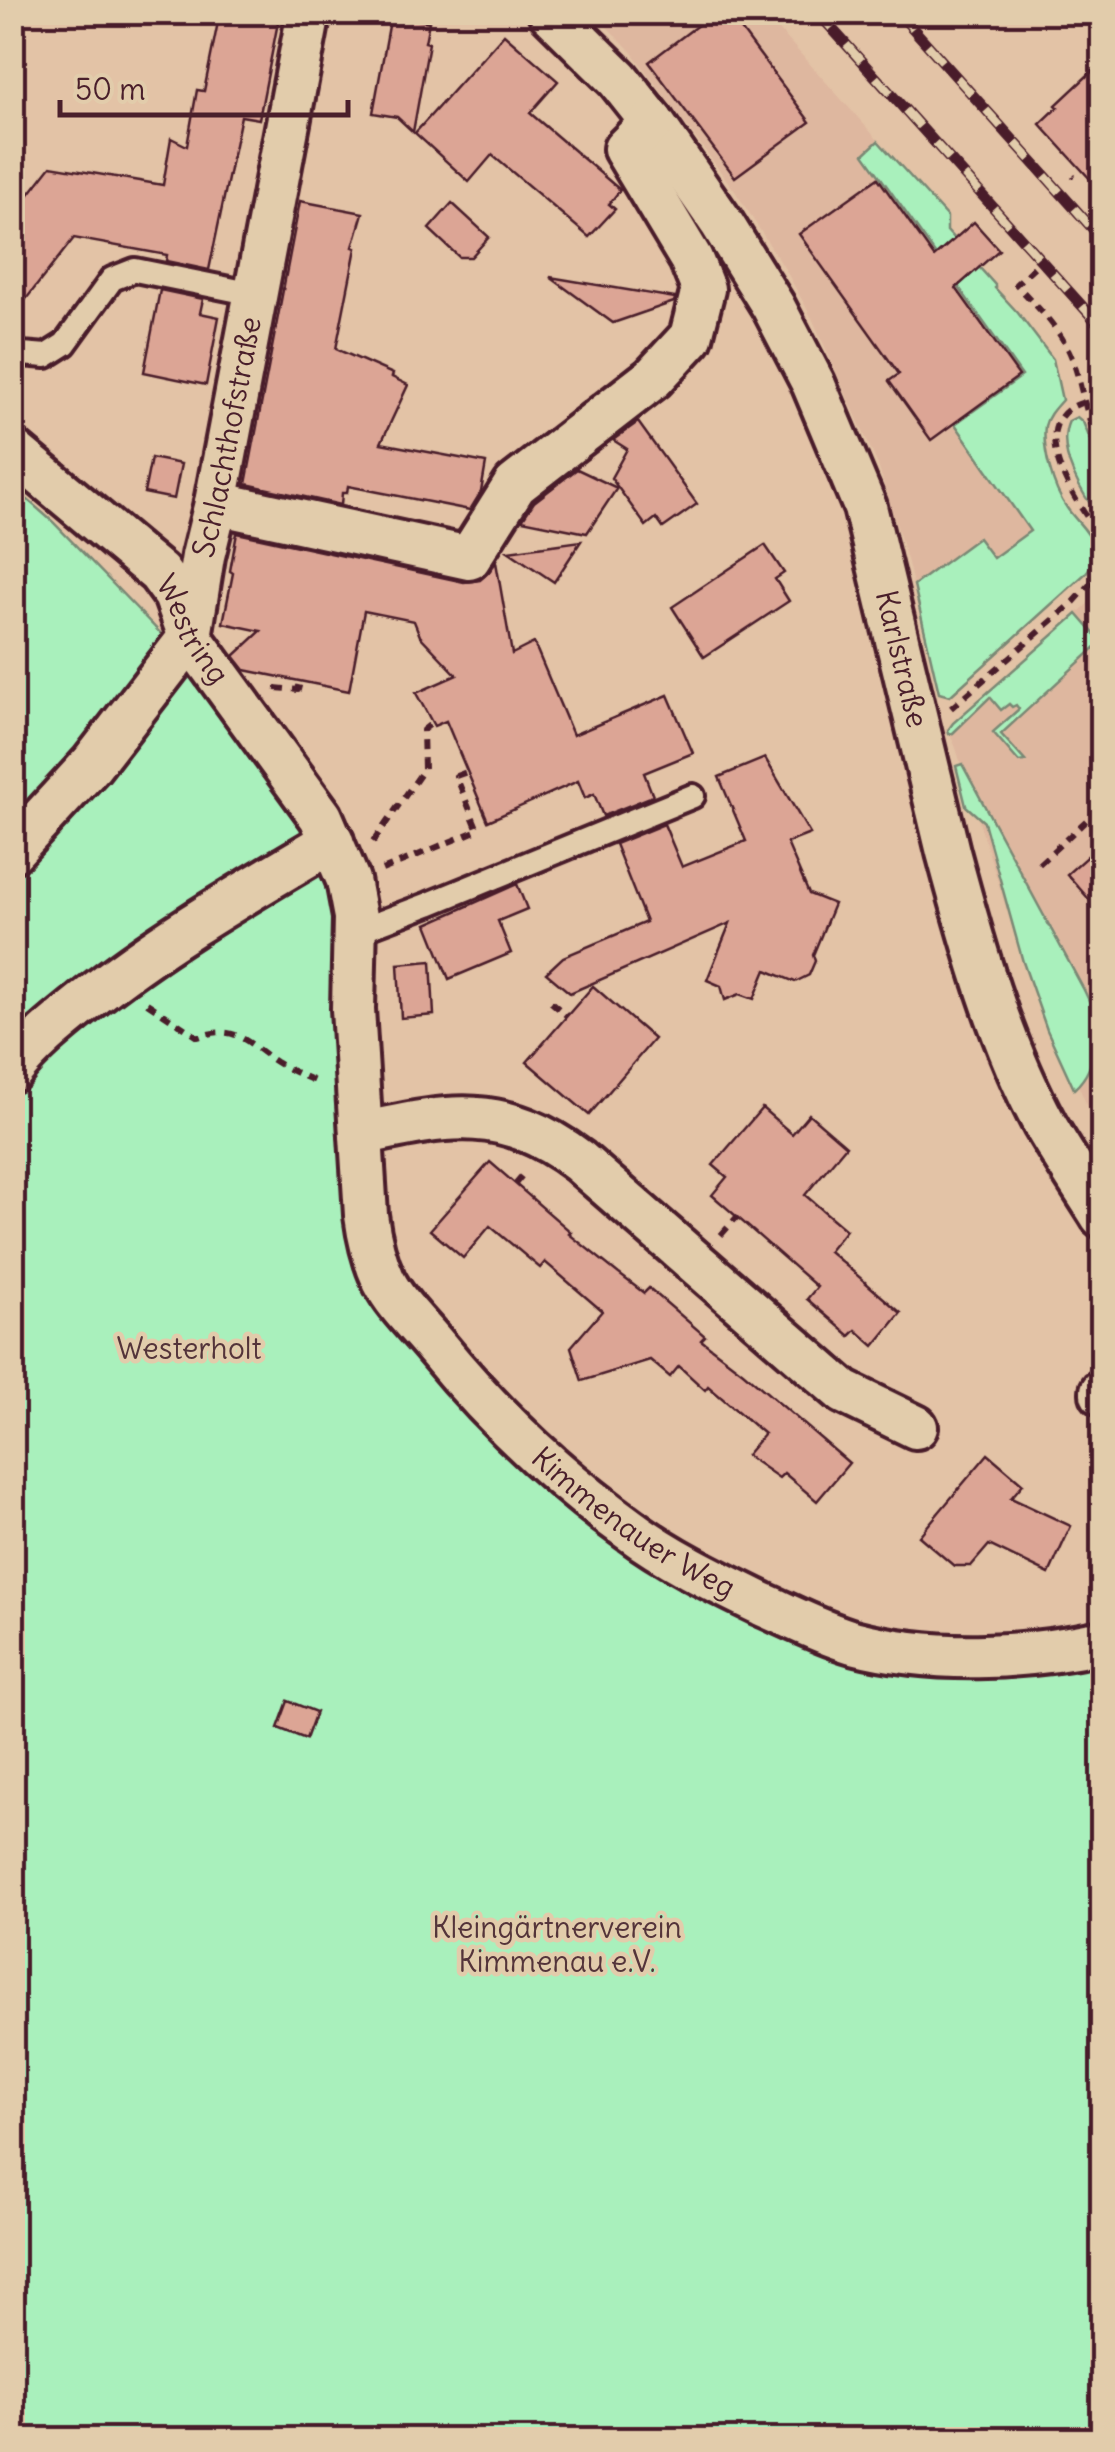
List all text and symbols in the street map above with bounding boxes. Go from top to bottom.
scale bar [60,55,348,117]
text: 50 m [75,70,145,108]
street label: Schlachthofstraße [183,313,269,561]
street label: Westring [148,567,238,691]
street label: Karlstraße [868,586,937,731]
park label: Westerholt [116,1329,262,1367]
street label: Kimmenauer Weg [524,1438,742,1606]
park label: Kleingärtnerverein Kimmenau e.V. [432,1908,682,1980]

